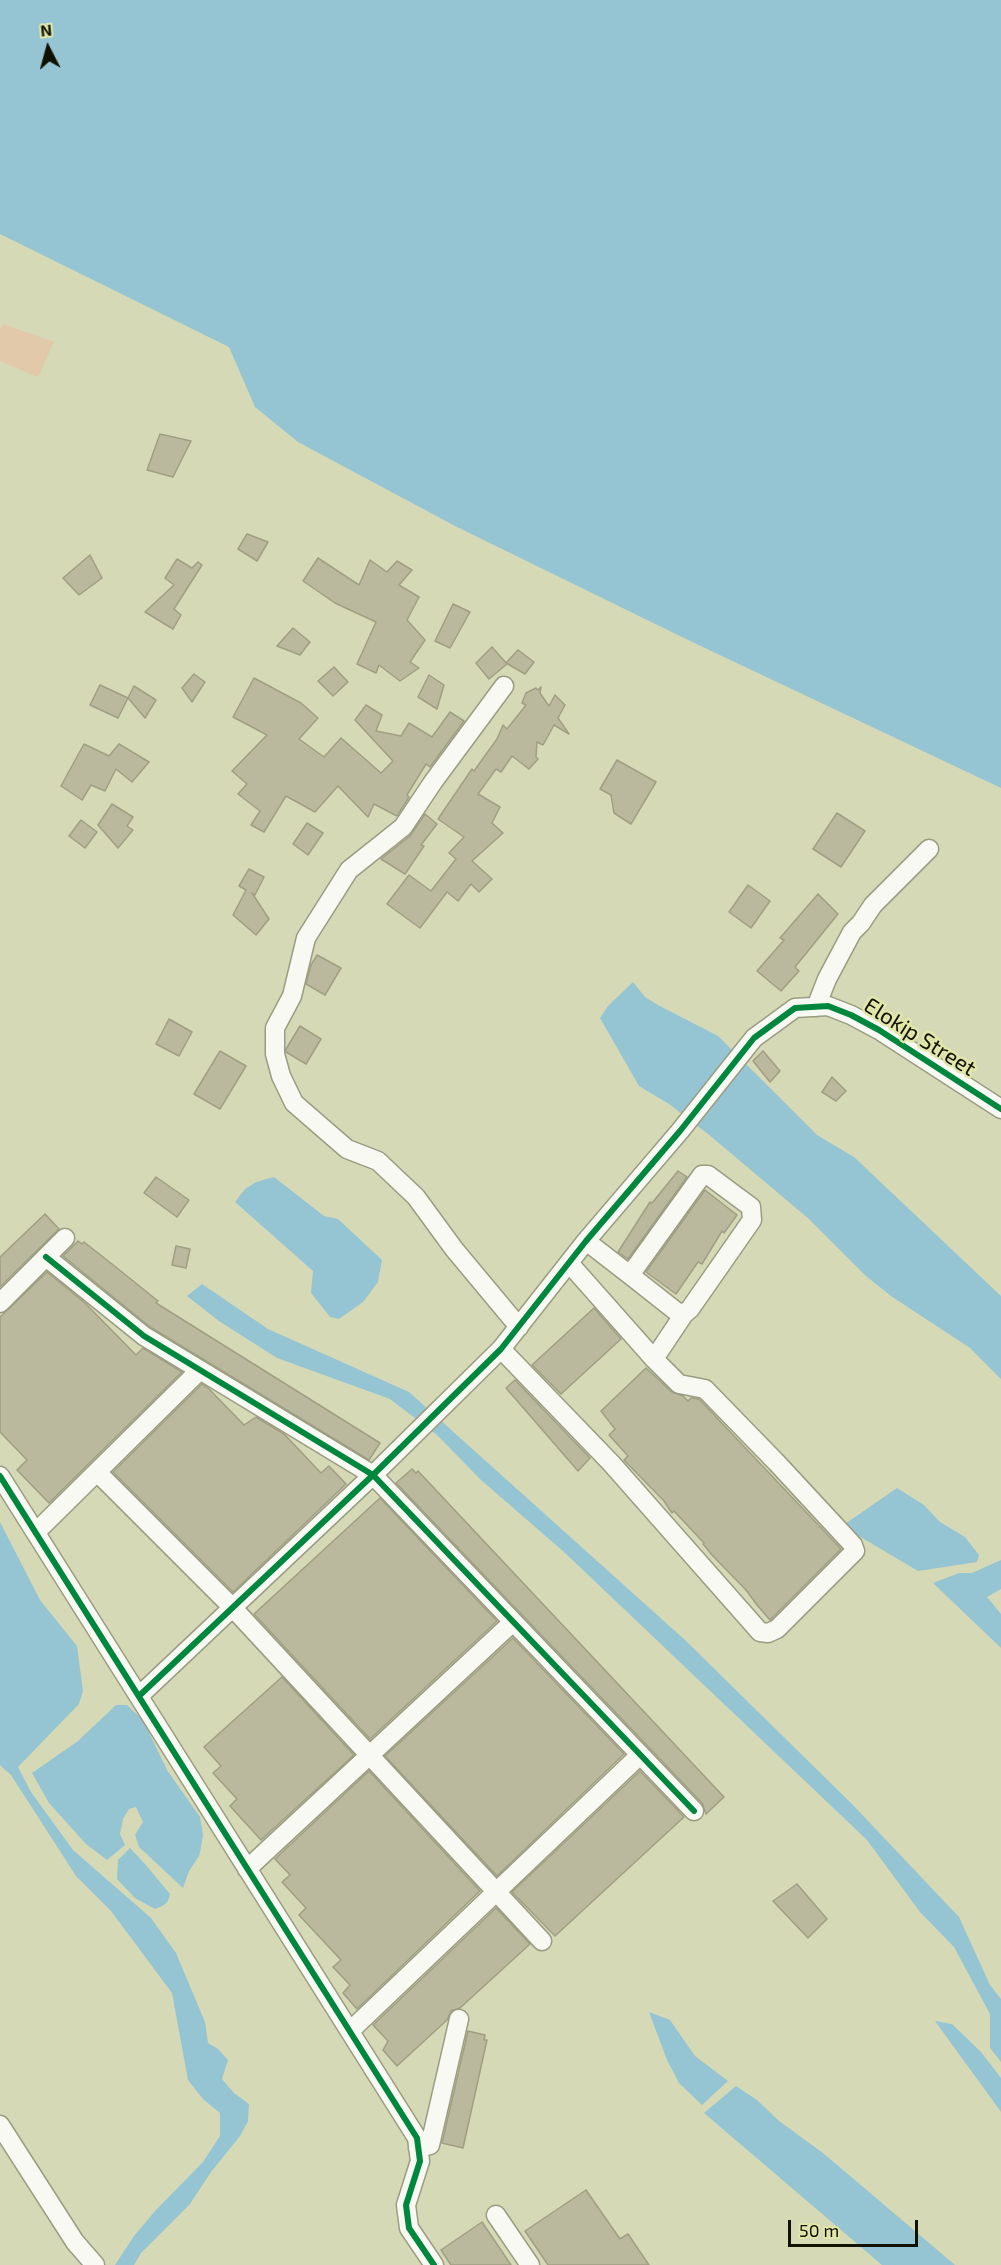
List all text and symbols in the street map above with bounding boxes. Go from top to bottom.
north arrow [18,18,78,78]
text: N [39,20,53,40]
street label: Elokip Street [859,992,981,1082]
scale bar [791,2208,922,2246]
text: 50 m [799,2219,839,2241]

